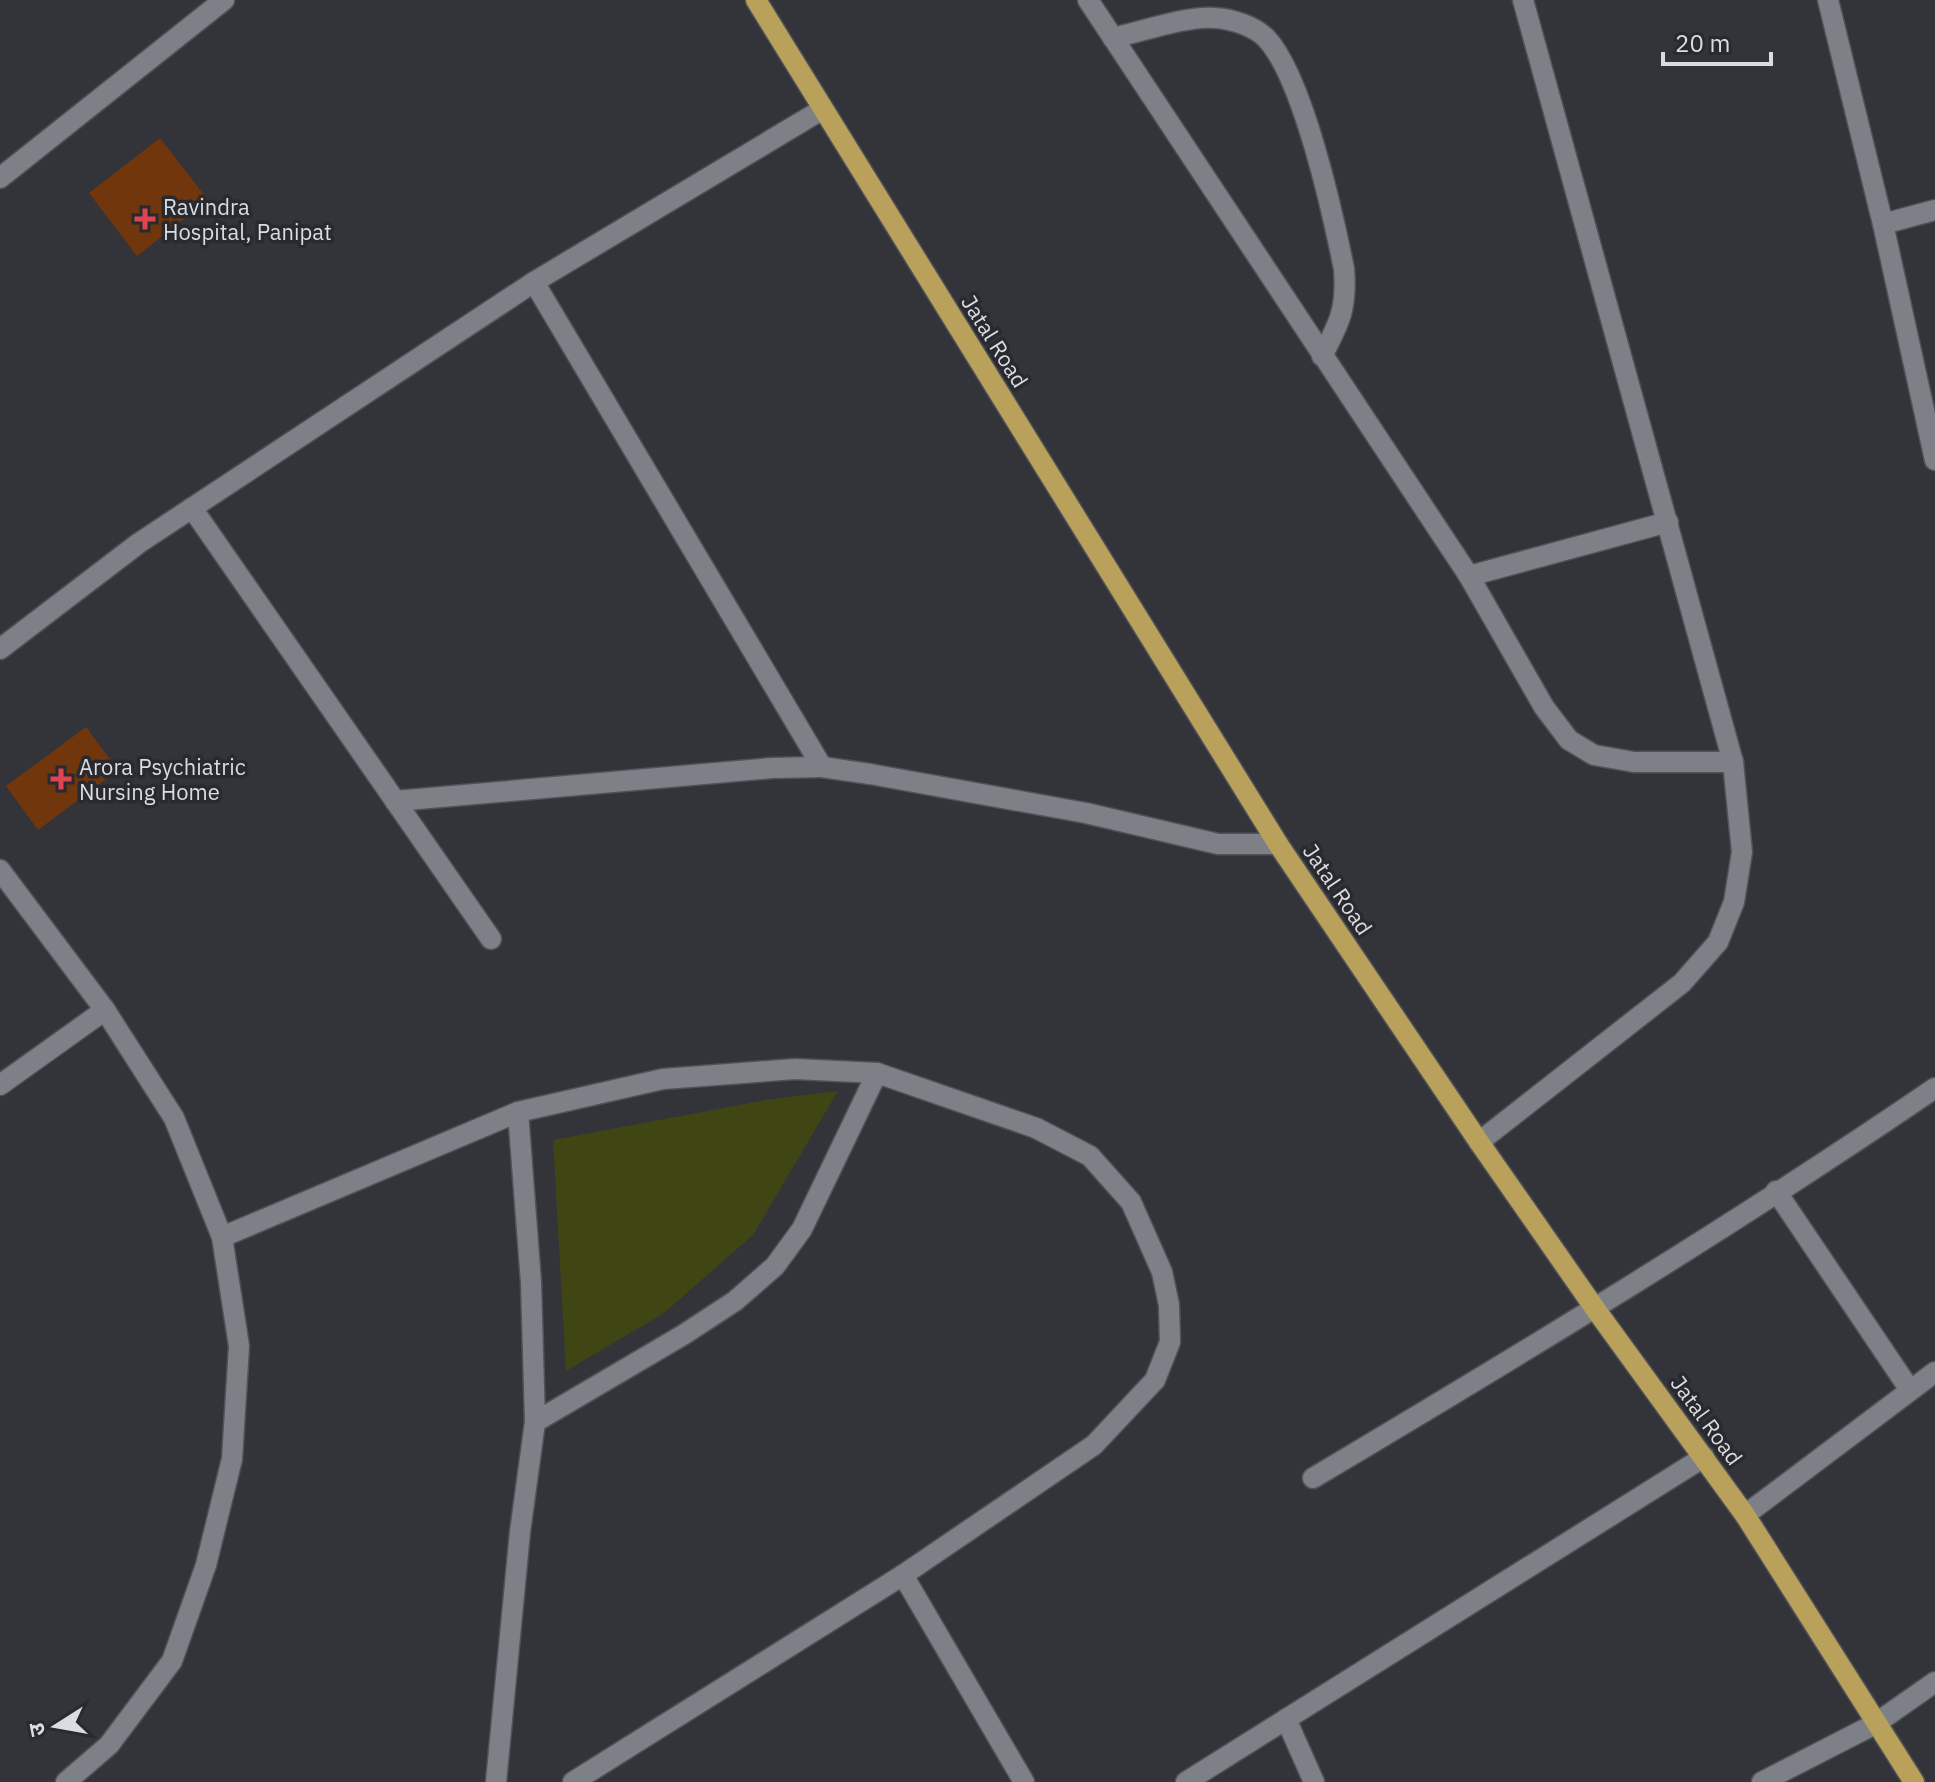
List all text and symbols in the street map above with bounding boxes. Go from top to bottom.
scale bar [1663,16,1771,66]
text: 20 m [1675,27,1730,59]
place label: Ravindra Hospital, Panipat [163,192,332,246]
marker: Ravindra Hospital, Panipat [134,208,156,230]
street label: Jatal Road [955,289,1035,393]
place label: Arora Psychiatric Nursing Home [79,752,246,806]
marker: Arora Psychiatric Nursing Home [50,768,72,790]
street label: Jatal Road [1297,838,1379,940]
street label: Jatal Road [1665,1369,1749,1471]
north arrow [16,1686,96,1766]
text: उ [20,1720,51,1739]

